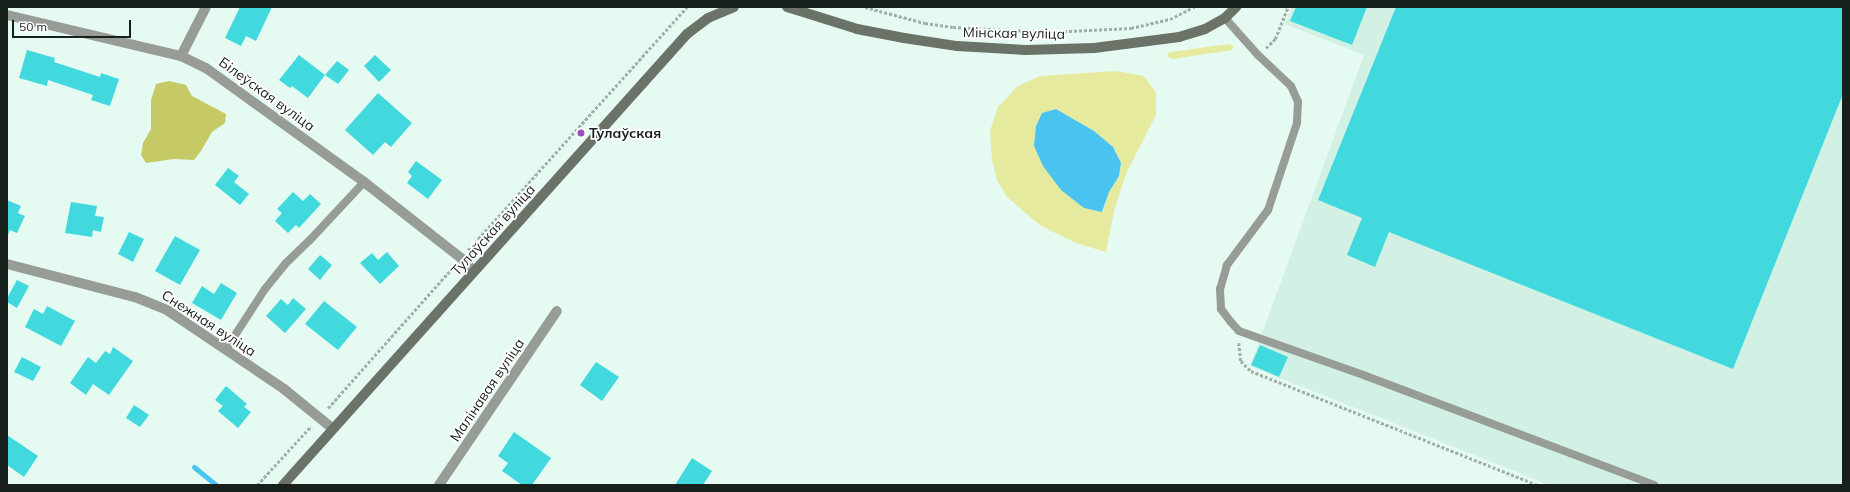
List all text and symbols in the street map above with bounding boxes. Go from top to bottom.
scale bar [14,12,133,38]
text: 50 m [19,19,47,34]
street label: Мінская вуліца [963,24,1065,42]
street label: Білеўская вуліца [216,54,318,134]
place label: Тулаўская [589,125,661,141]
marker: Тулаўская [576,128,586,138]
street label: Тулаўская вуліца [448,181,538,279]
street label: Снежная вуліца [159,286,259,360]
street label: Малінавая вуліца [446,335,528,445]

